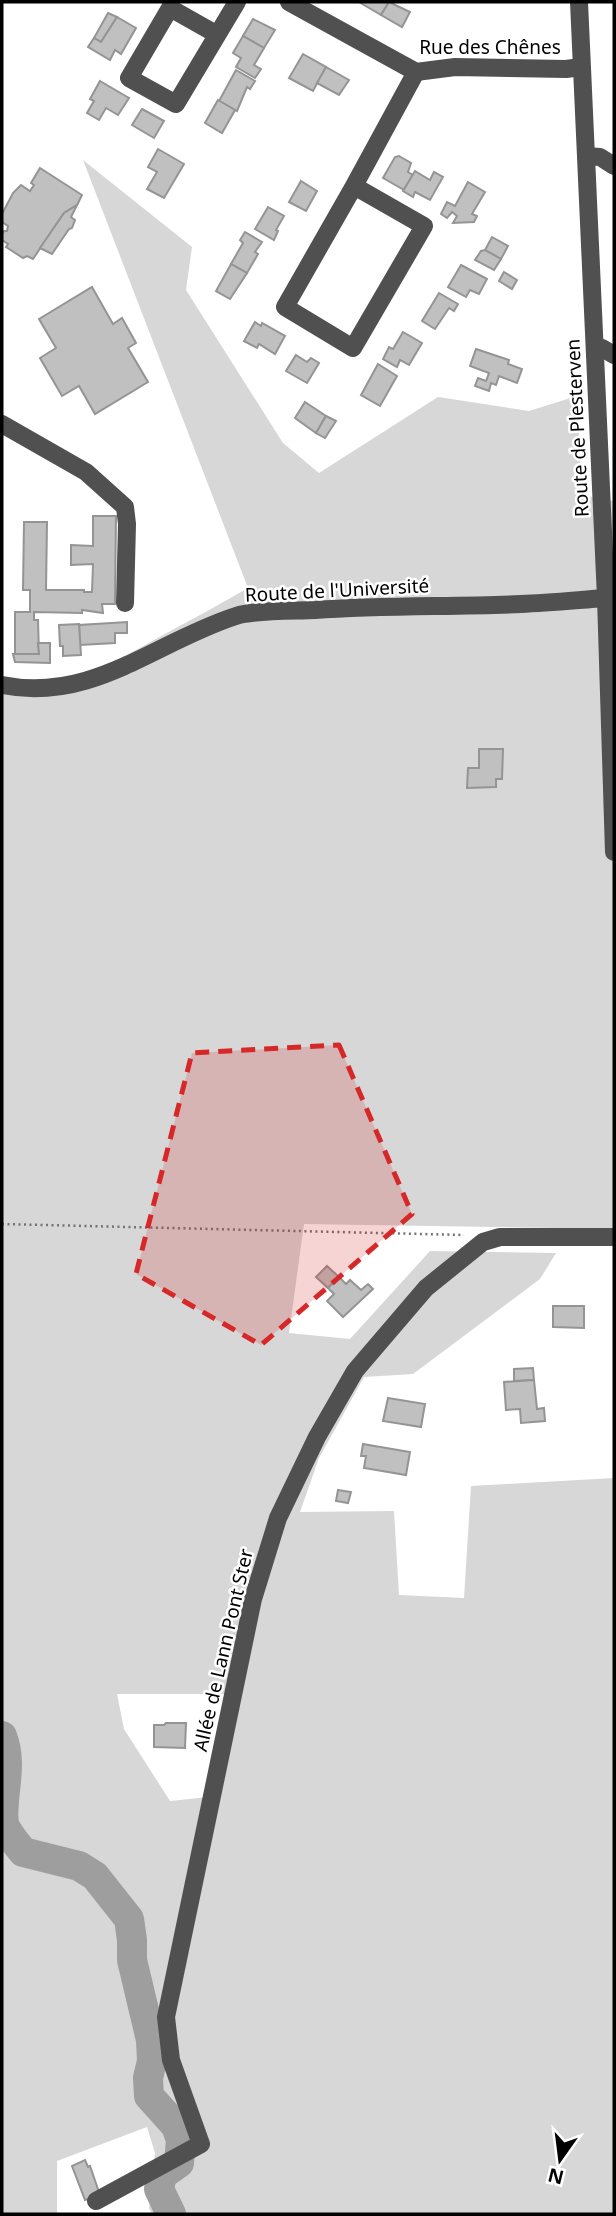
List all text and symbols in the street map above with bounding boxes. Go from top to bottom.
street label: Rue des Chênes [419,34,561,60]
street label: Route de Plesterven [559,338,595,518]
street label: Route de l'Université [244,572,430,608]
street label: Allée de Lann Pont Ster [187,1546,259,1754]
north arrow [525,2125,595,2195]
text: N [545,2162,567,2191]

